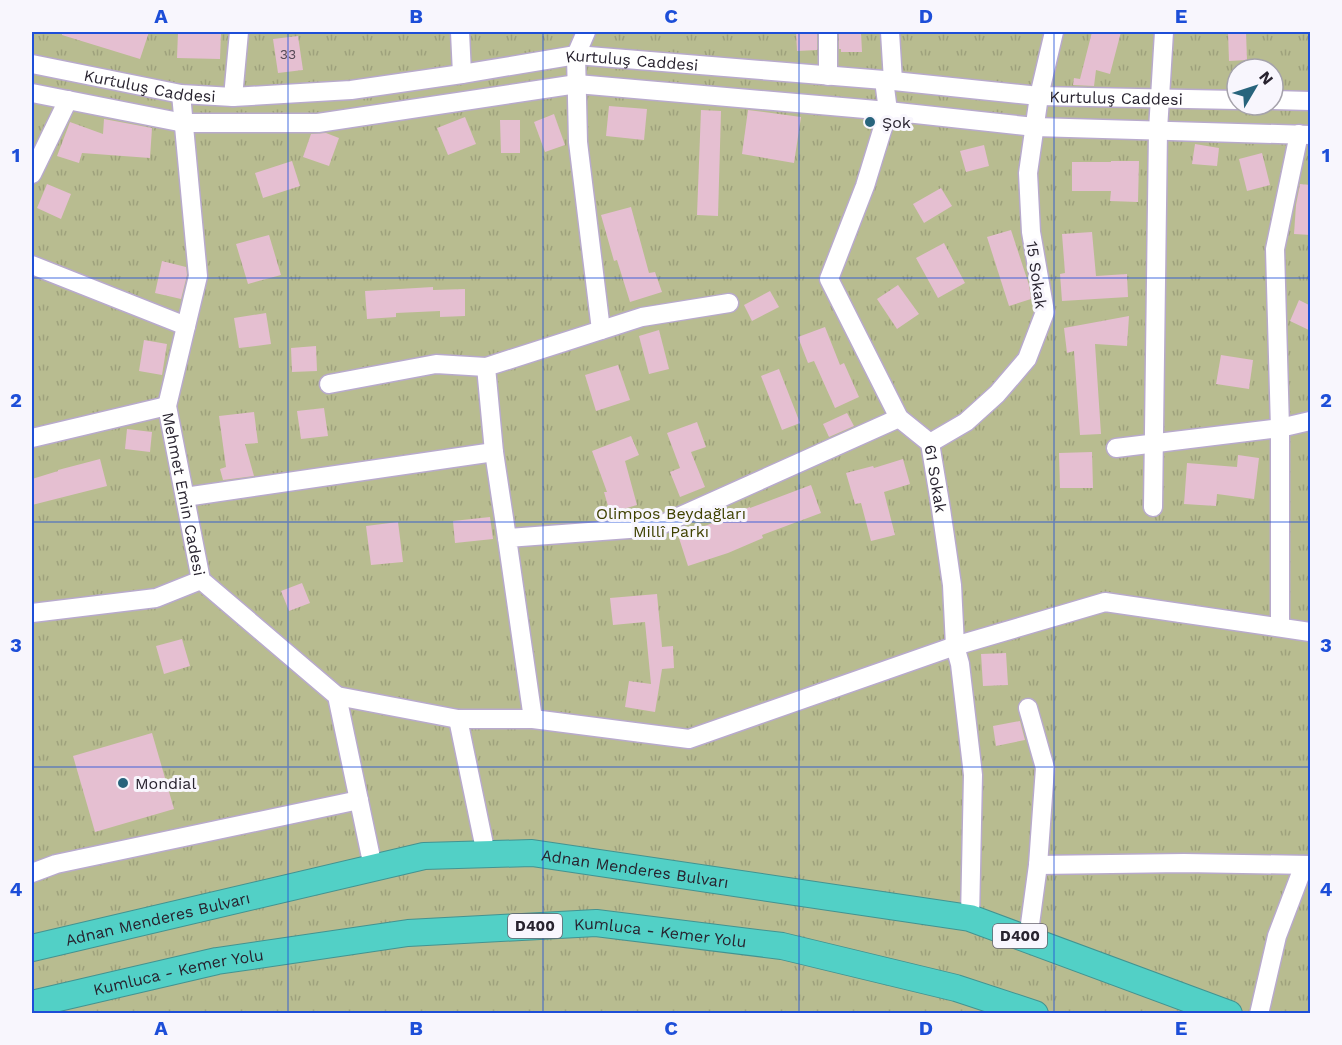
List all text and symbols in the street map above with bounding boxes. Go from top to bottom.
text: A [154,4,168,28]
text: B [409,4,423,28]
text: C [664,4,678,28]
text: D [919,4,933,28]
text: E [1175,4,1187,28]
house number: 33 [280,46,296,62]
street label: Kurtuluş Caddesi [564,46,699,75]
north arrow [1225,57,1285,117]
street label: Kurtuluş Caddesi [82,66,216,106]
text: N [1255,67,1277,88]
street label: Kurtuluş Caddesi [1049,87,1183,109]
place label: Şok [882,113,911,132]
marker: Şok [863,115,877,129]
text: 1 [12,143,20,167]
text: 1 [1322,143,1330,167]
street label: 15 Sokak [1022,240,1051,310]
text: 2 [10,388,22,412]
text: 2 [1320,388,1332,412]
street label: Mehmet Emin Cadesi [158,411,209,577]
street label: 61 Sokak [920,443,950,514]
park label: Olimpos Beydağları Millî Parkı [596,504,746,541]
text: 3 [10,633,22,657]
text: 3 [1320,633,1332,657]
place label: Mondial [135,774,196,793]
marker: Mondial [116,776,130,790]
street label: Adnan Menderes Bulvarı [540,846,730,892]
text: 4 [10,877,23,901]
text: 4 [1320,877,1333,901]
street label: Adnan Menderes Bulvarı [63,888,252,950]
road number: D400 [508,914,562,938]
street label: Kumluca - Kemer Yolu [573,914,748,952]
road number: D400 [993,924,1047,948]
street label: Kumluca - Kemer Yolu [91,945,265,999]
text: A [154,1016,168,1040]
text: B [409,1016,423,1040]
text: C [664,1016,678,1040]
text: D [919,1016,933,1040]
text: E [1175,1016,1187,1040]

